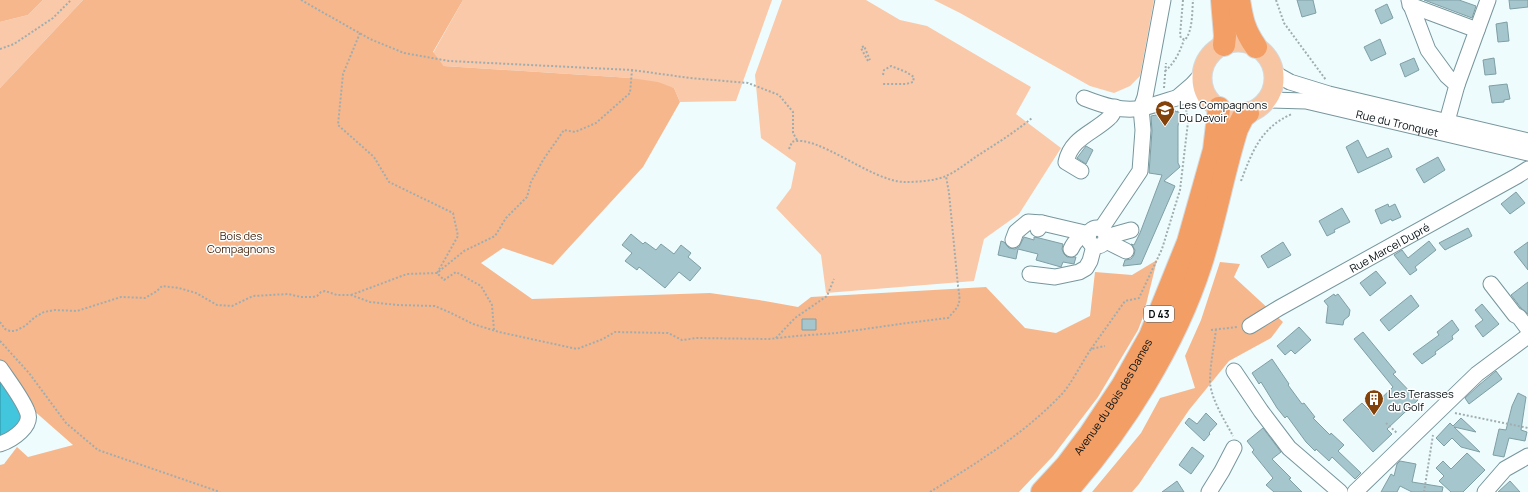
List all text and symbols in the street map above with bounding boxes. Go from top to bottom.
place label: Les Compagnons Du Devoir [1179,97,1267,125]
school or university icon: Les Compagnons Du Devoir [1154,99,1176,127]
street label: Rue du Tronquet [1355,106,1440,139]
street label: Rue Marcel Dupré [1346,218,1432,275]
park label: Bois des Compagnons [207,228,275,256]
road number: D 43 [1144,306,1174,322]
street label: Avenue du Bois des Dames [1070,336,1155,458]
place label: Les Terasses du Golf [1388,386,1454,414]
building icon: Les Terasses du Golf [1363,388,1385,416]

